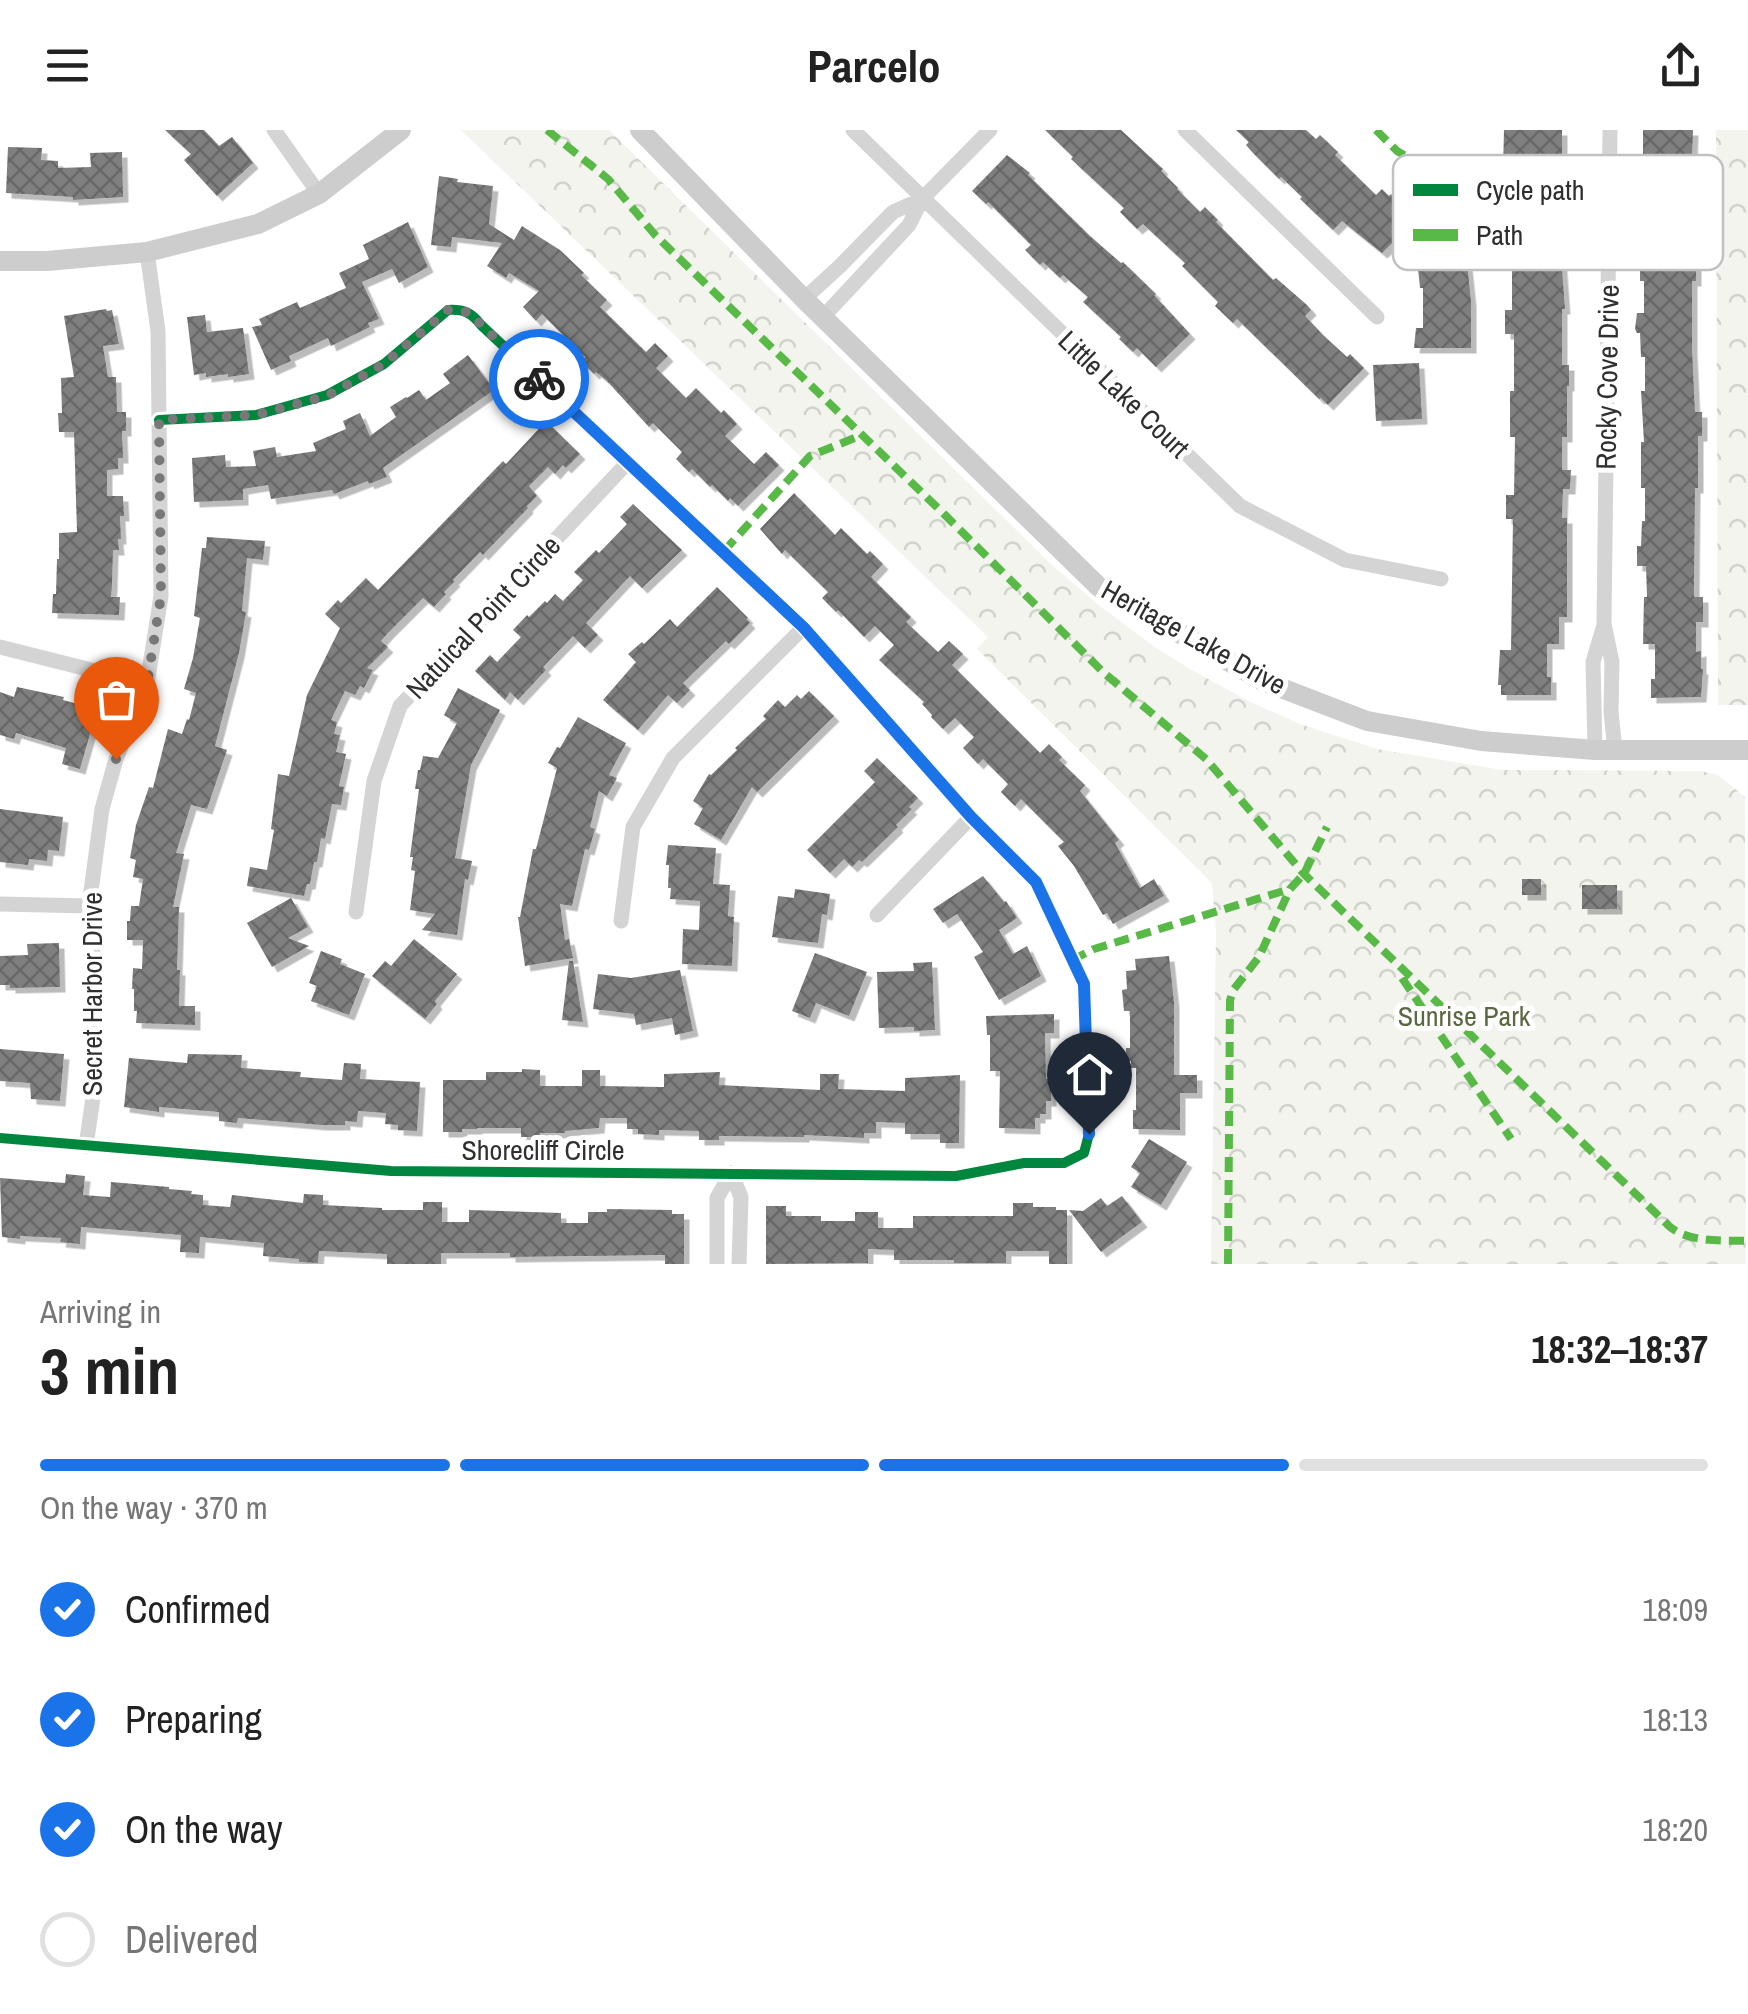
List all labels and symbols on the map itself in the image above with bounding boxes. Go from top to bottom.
legend [1393,155,1723,270]
text: Cycle path [1476,171,1584,209]
text: Path [1476,216,1523,254]
street label: Rocky Cove Drive [1586,284,1628,470]
street label: Little Lake Court [1050,322,1198,466]
courier [489,329,589,429]
street label: Natuical Point Circle [397,527,569,707]
street label: Heritage Lake Drive [1095,571,1293,703]
pin [74,657,159,760]
street label: Secret Harbor Drive [73,892,111,1096]
park label: Sunrise Park [1398,997,1531,1035]
pin [1047,1032,1132,1135]
street label: Shorecliff Circle [462,1131,624,1169]

